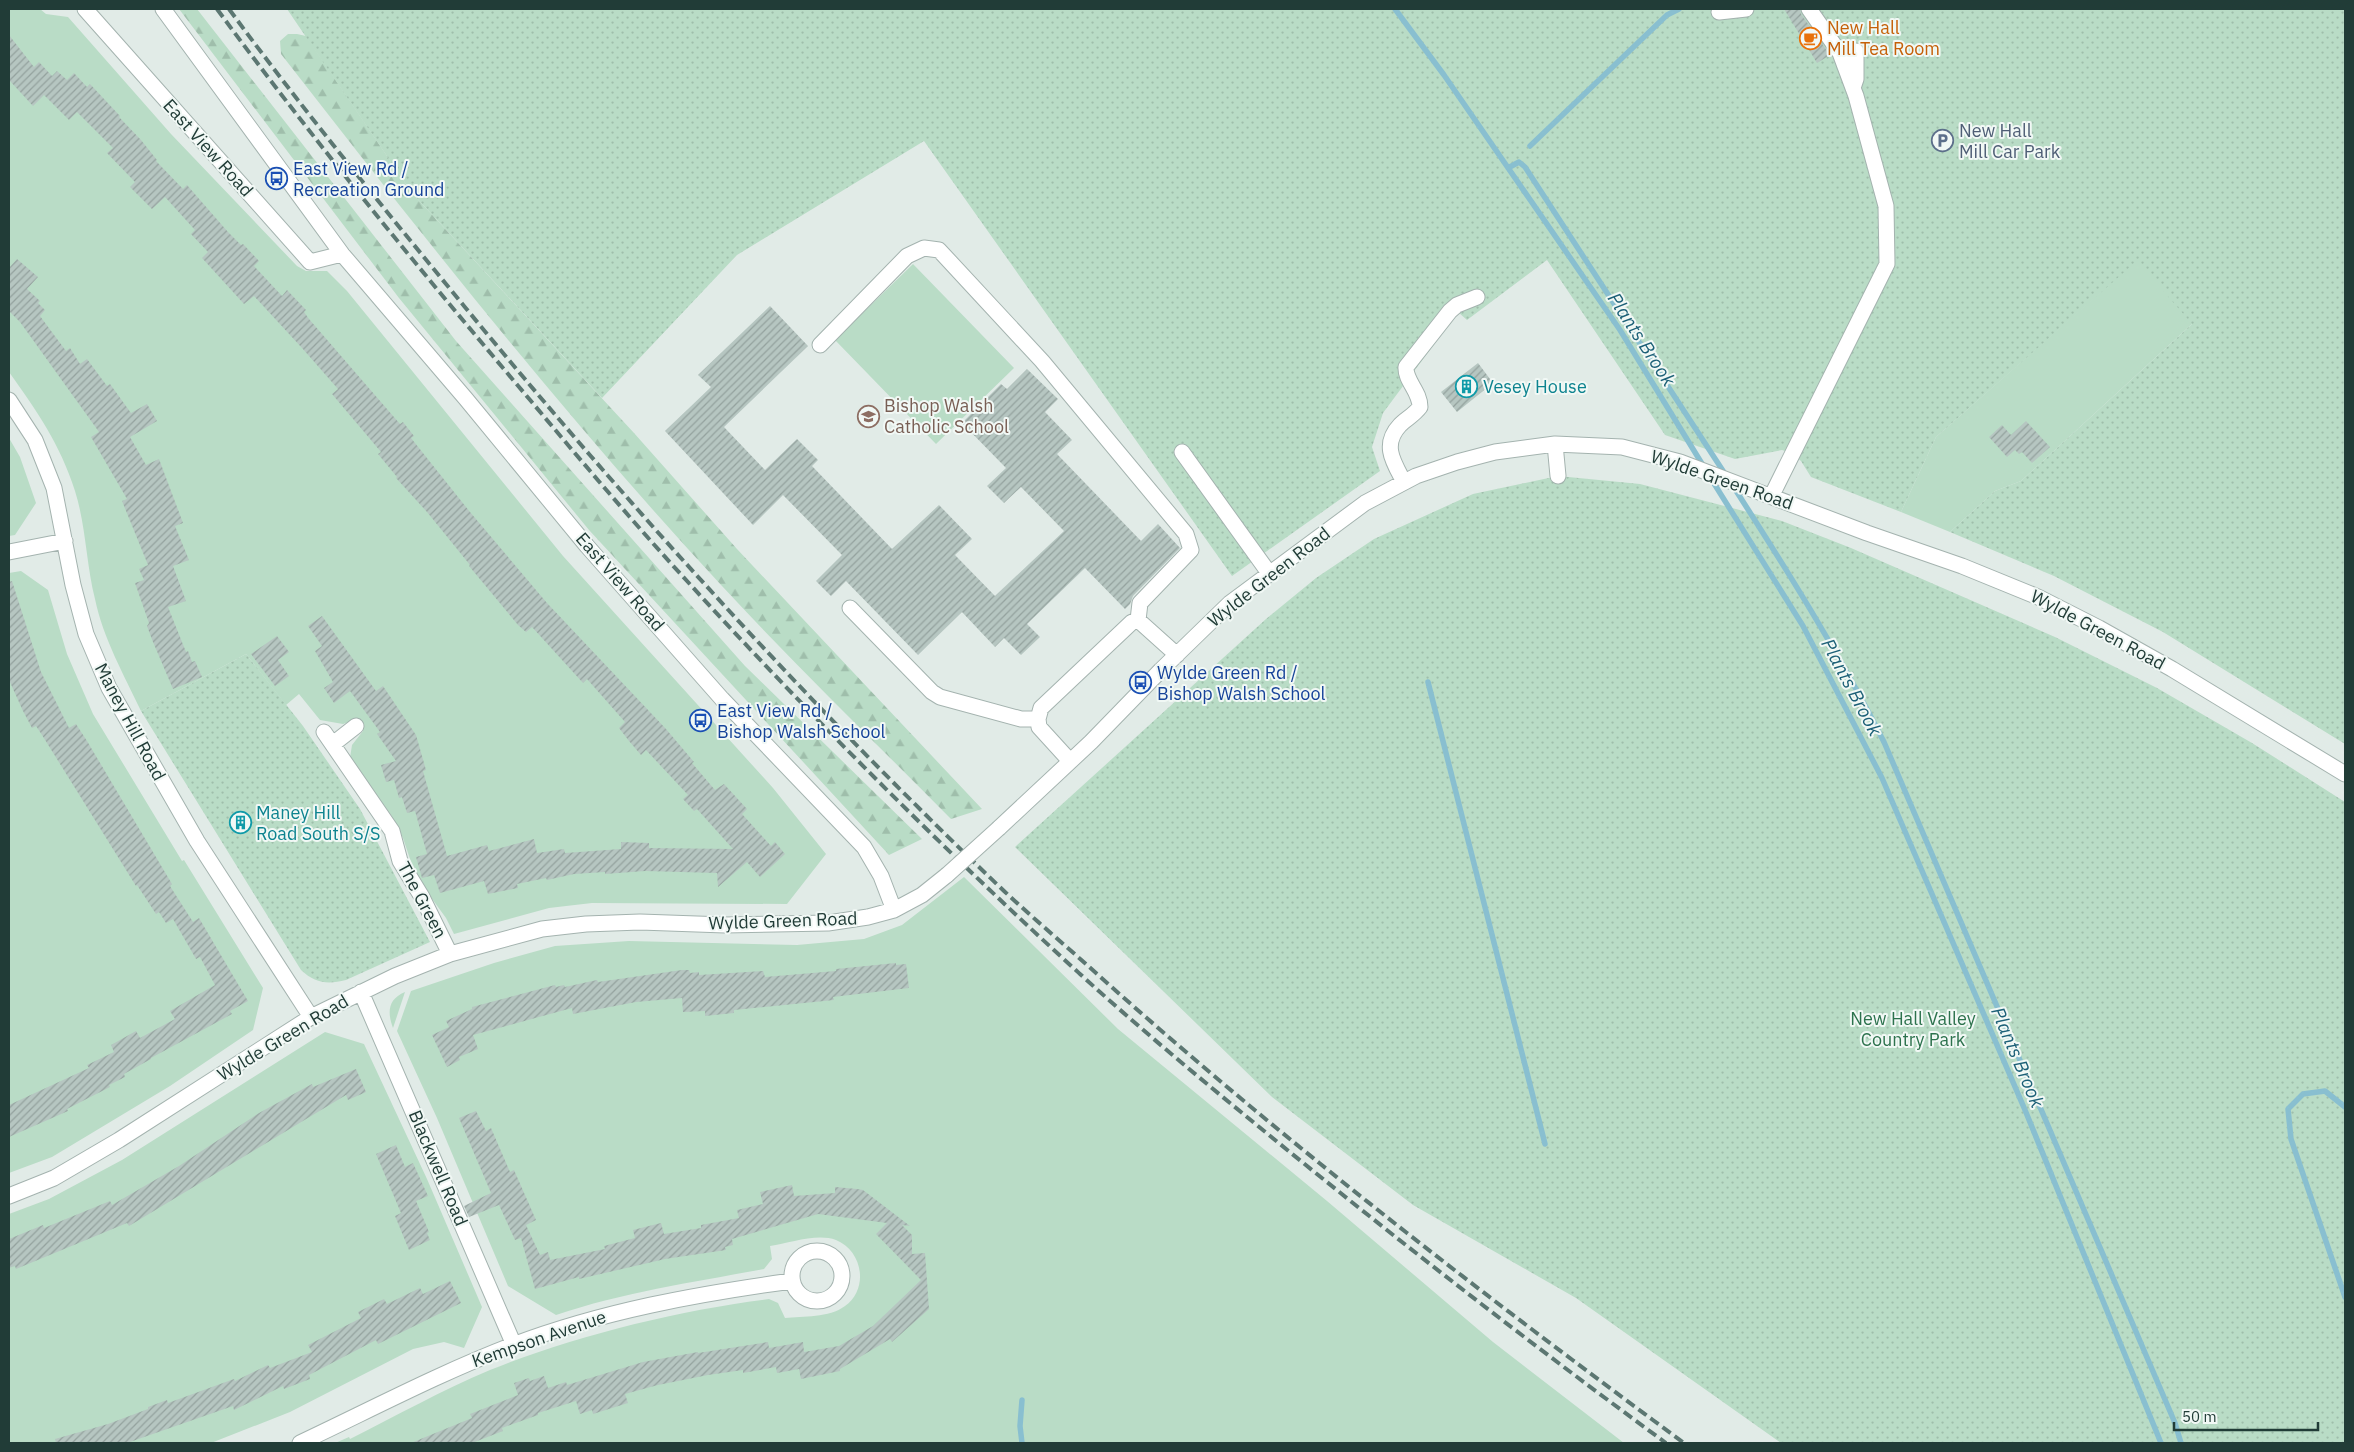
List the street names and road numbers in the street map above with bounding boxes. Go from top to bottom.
street label: East View Road [158,94,258,201]
street label: Wylde Green Road [1648,444,1796,515]
street label: Wylde Green Road [1203,522,1335,632]
street label: East View Road [571,527,670,636]
street label: Wylde Green Road [2027,584,2169,675]
street label: Maney Hill Road [90,659,171,785]
street label: The Green [393,857,452,942]
street label: Wylde Green Road [708,906,858,935]
street label: Wylde Green Road [213,989,353,1086]
street label: Blackwell Road [404,1106,473,1229]
street label: Kempson Avenue [469,1305,609,1372]

